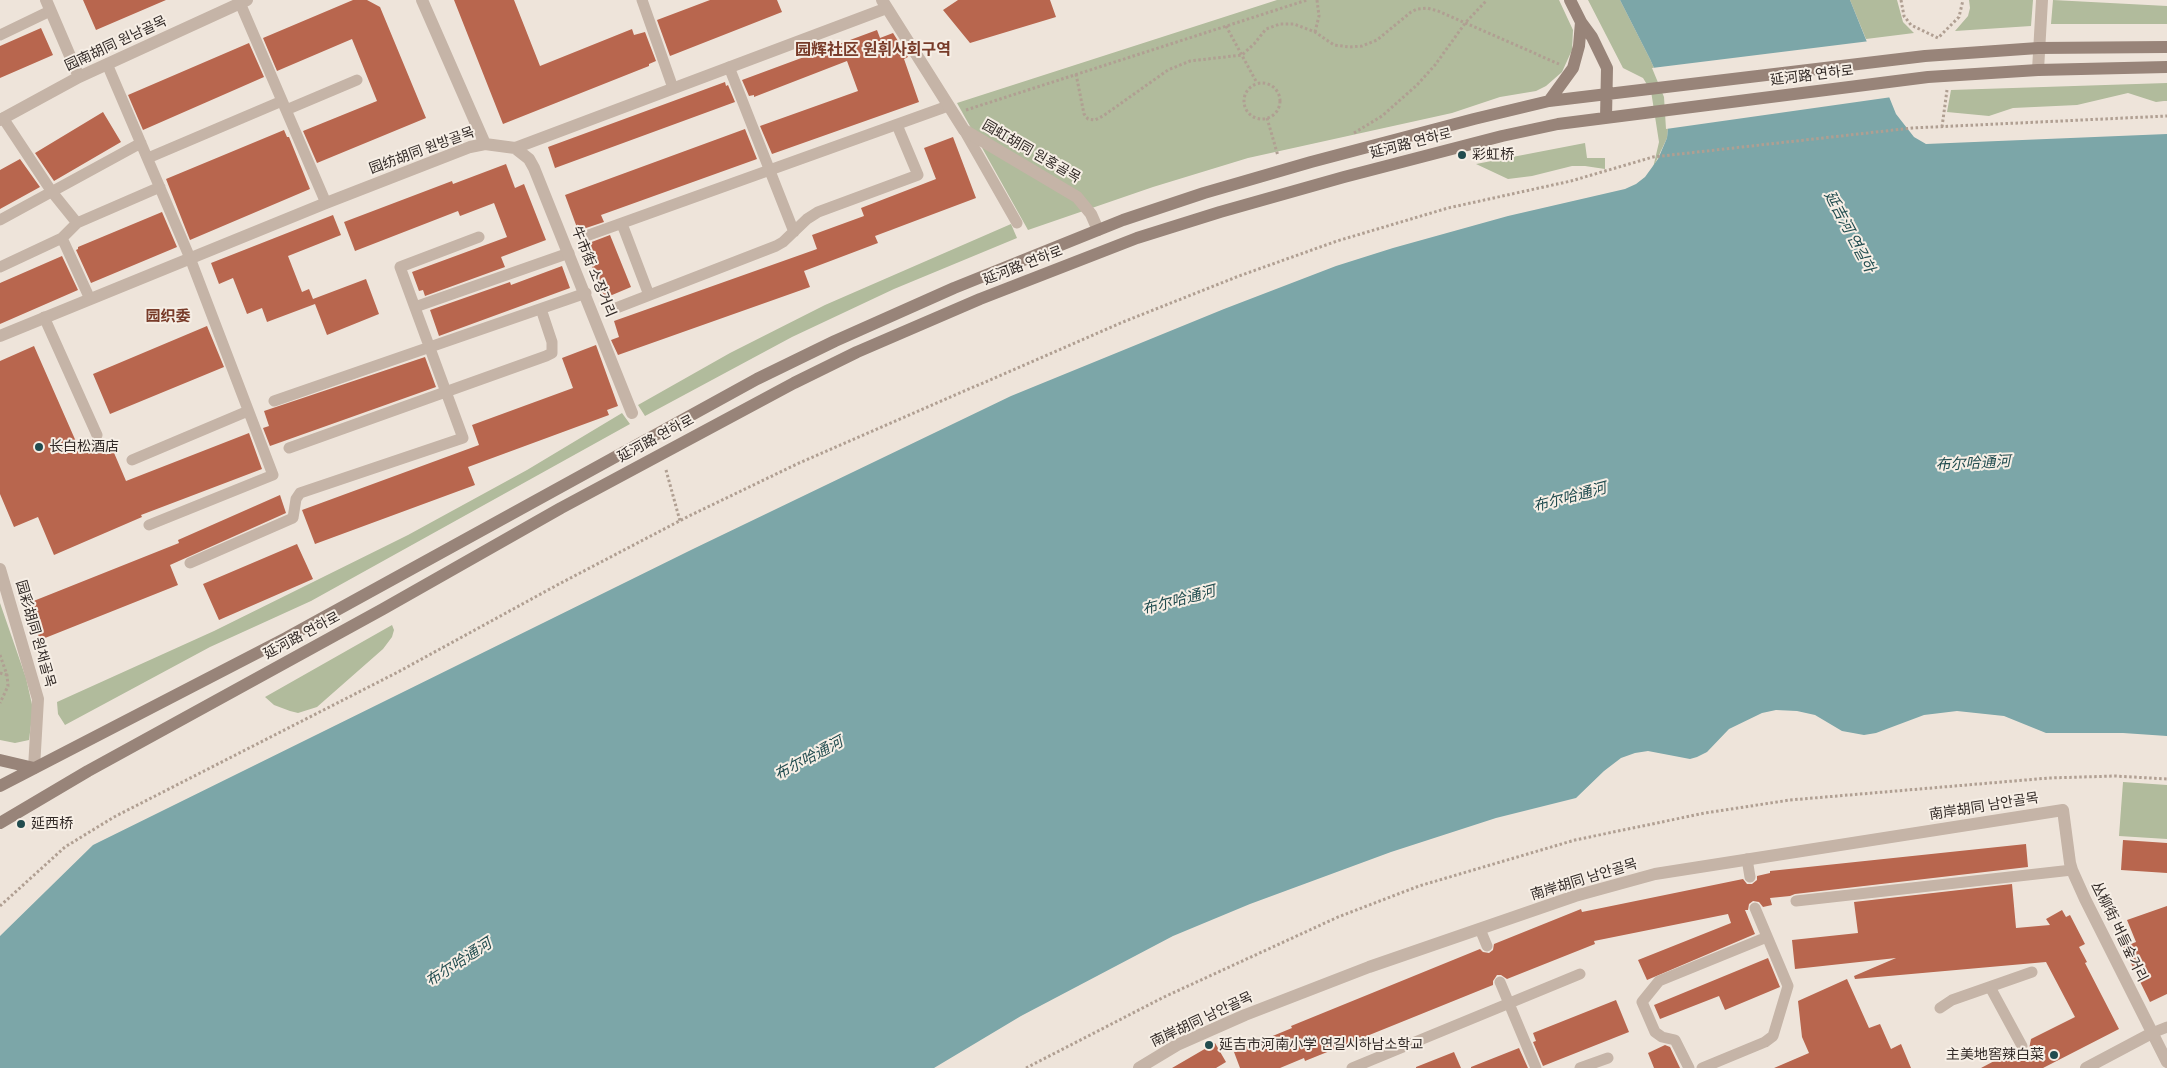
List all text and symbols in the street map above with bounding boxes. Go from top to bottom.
street label: 园南胡同 원남골목 [62,13,170,75]
district label: 园辉社区 원휘사회구역 [795,41,951,61]
street label: 延河路 연하로 [1769,63,1855,89]
street label: 园虹胡同 원홍골목 [979,117,1083,187]
street label: 园纺胡同 원방골목 [367,124,477,178]
street label: 延河路 연하로 [1368,126,1454,162]
place label: 彩虹桥 [1472,147,1514,163]
marker: 彩虹桥 [1456,149,1468,161]
water label: 延吉河 연길하 [1820,188,1878,276]
street label: 牛市街 소장거리 [567,224,619,320]
street label: 延河路 연하로 [981,243,1065,289]
district label: 园织委 [146,308,190,326]
street label: 延河路 연하로 [615,412,697,466]
place label: 长白松酒店 [49,439,119,455]
marker: 长白松酒店 [33,441,45,453]
water label: 布尔哈通河 [1935,453,2011,475]
water label: 布尔哈通河 [1531,480,1609,516]
street label: 园彩胡同 원채골목 [12,578,58,690]
water label: 布尔哈通河 [1140,583,1218,619]
street label: 延河路 연하로 [261,609,343,663]
water label: 布尔哈通河 [772,733,846,785]
street label: 南岸胡同 남안골목 [1928,790,2040,824]
place label: 延西桥 [31,816,73,832]
marker: 延西桥 [15,818,27,830]
street label: 南岸胡同 남안골목 [1529,856,1639,904]
street label: 丛柳街 버들숲거리 [2087,879,2151,985]
water label: 布尔哈通河 [423,935,495,991]
street label: 南岸胡同 남안골목 [1148,989,1256,1051]
place label: 延吉市河南小学 연길시하남소학교 [1219,1037,1423,1053]
marker: 延吉市河南小学 연길시하남소학교 [1203,1039,1215,1051]
place label: 主美地窖辣白菜 [1946,1047,2044,1063]
marker: 主美地窖辣白菜 [2048,1049,2060,1061]

